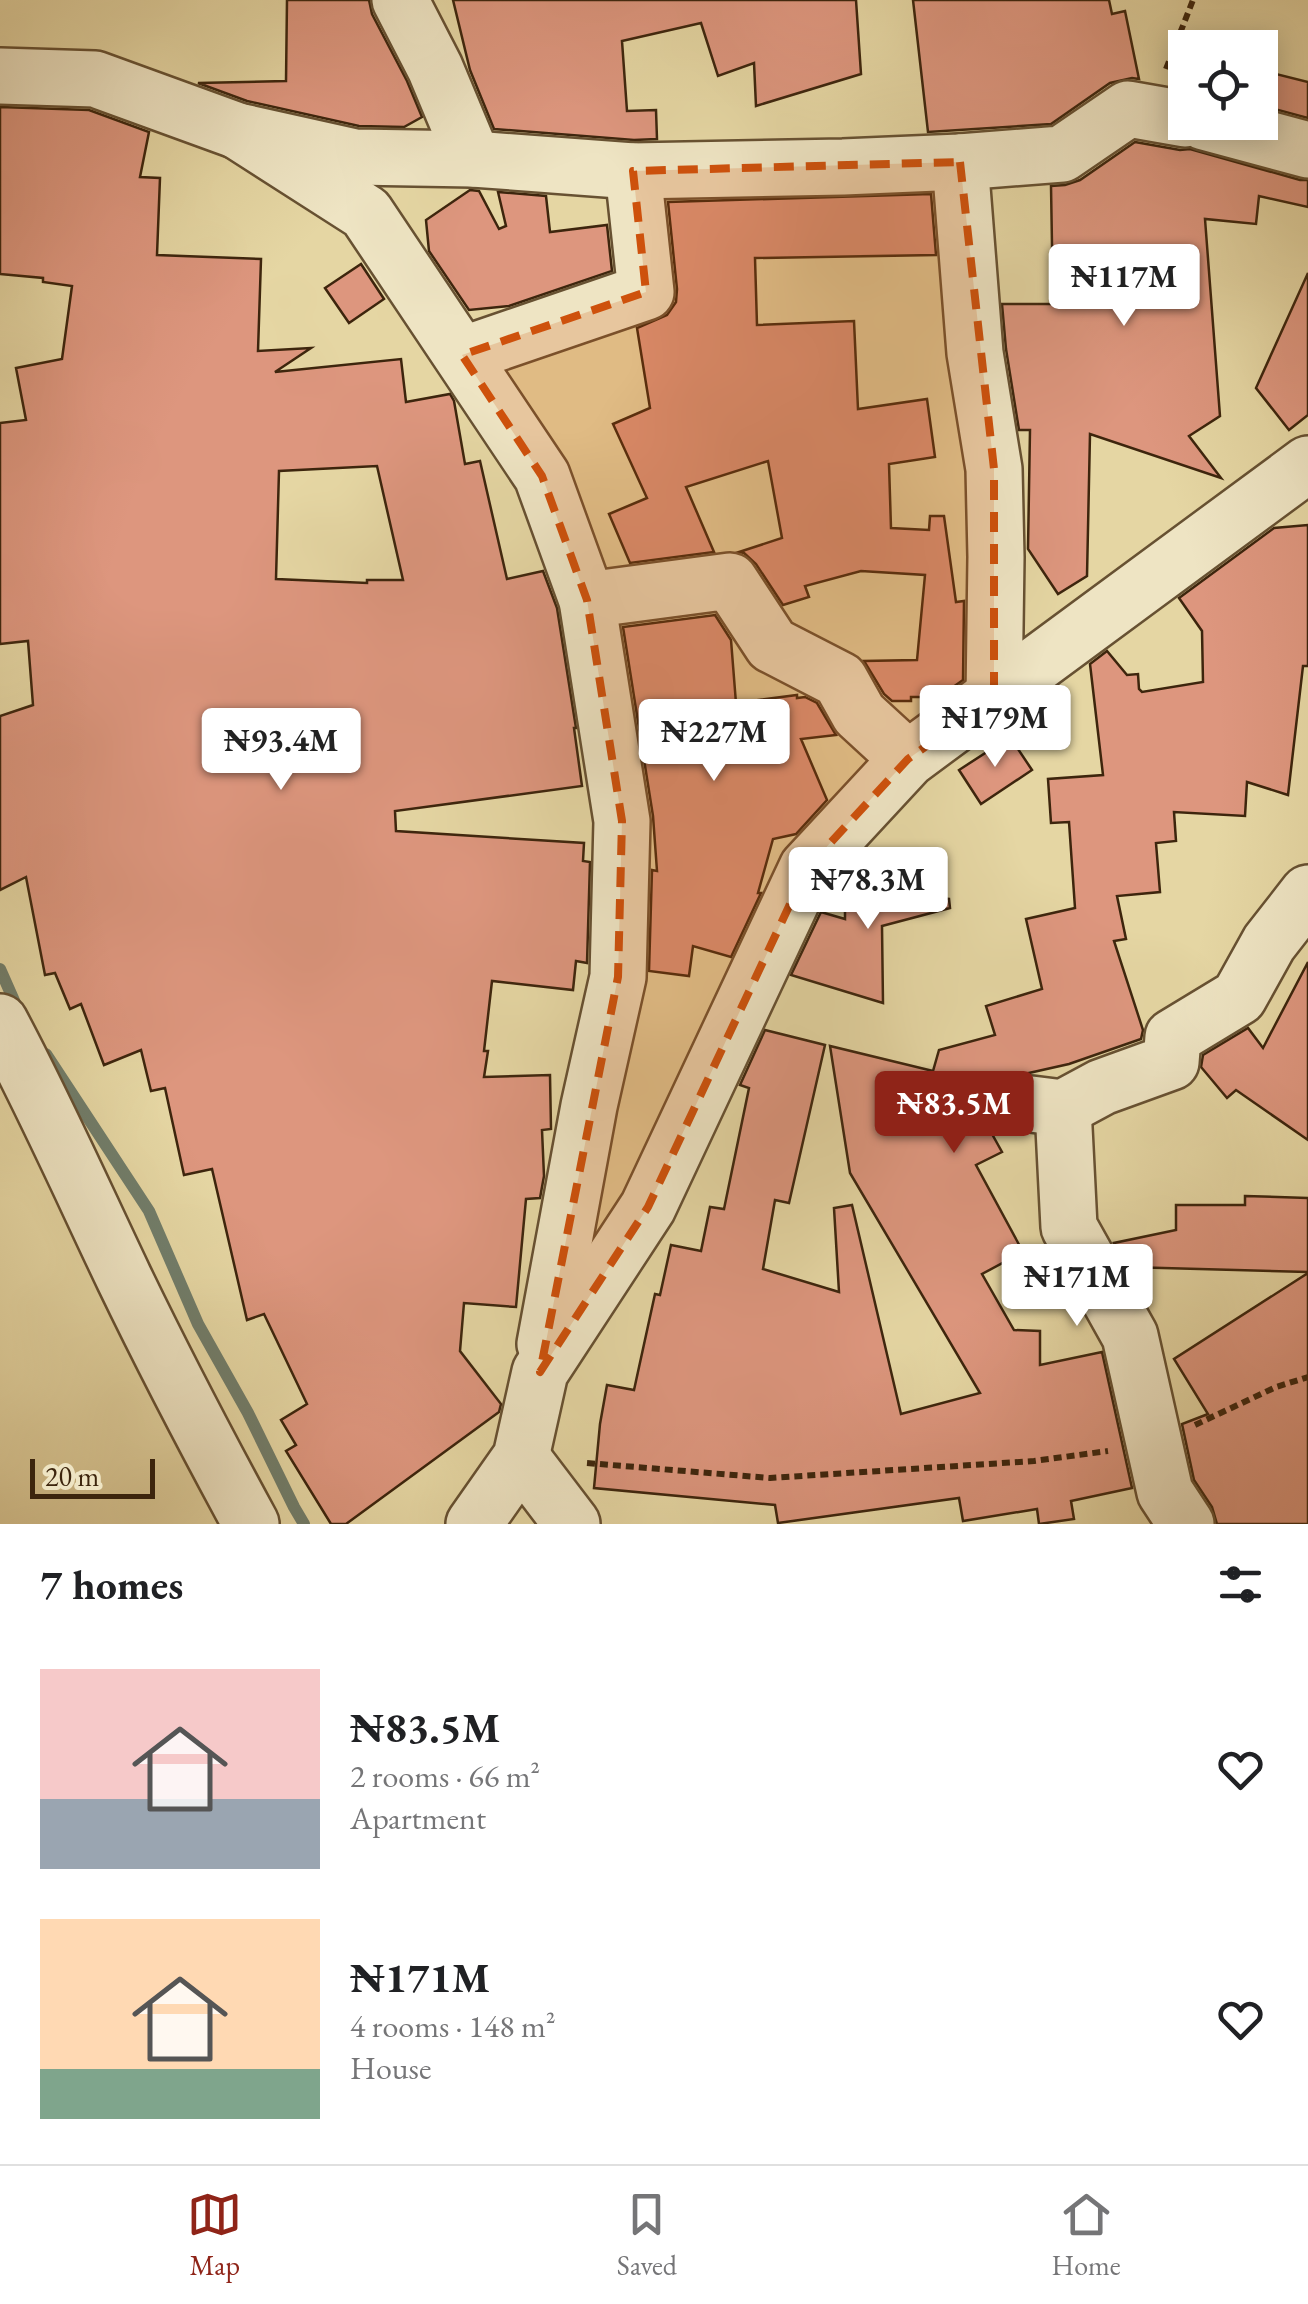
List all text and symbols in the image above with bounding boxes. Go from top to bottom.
map controls [1168,30,1278,140]
button: locate [1168,30,1278,140]
pin: ₦117M [1054,244,1194,329]
text: ₦117M [1071,255,1177,297]
pin: ₦179M [925,685,1065,770]
text: ₦179M [942,696,1048,738]
pin: ₦227M [644,699,784,784]
pin: ₦93.4M [200,708,362,793]
text: ₦227M [661,710,767,752]
text: ₦93.4M [224,719,338,761]
pin: ₦78.3M [787,847,949,932]
text: ₦78.3M [811,858,925,900]
pin: ₦83.5M [873,1071,1035,1156]
text: ₦83.5M [897,1082,1011,1124]
pin: ₦171M [1007,1244,1147,1329]
text: ₦171M [1024,1255,1130,1297]
scale bar [30,1454,155,1498]
text: 20 m [45,1458,99,1494]
text: 7 homes [40,1557,183,1612]
icon: filters [1213,1557,1268,1612]
text: ₦83.5M [350,1700,500,1755]
icon: home [120,1709,240,1829]
icon: heart [1213,1742,1268,1797]
text: 2 rooms · 66 m² [350,1755,540,1797]
text: Apartment [350,1797,486,1839]
text: ₦171M [350,1950,490,2005]
icon: home [120,1959,240,2079]
icon: heart [1213,1992,1268,2047]
text: 4 rooms · 148 m² [350,2005,556,2047]
text: House [350,2047,431,2089]
tab: Map [187,2187,242,2283]
tab: Saved [617,2187,677,2283]
tab: Home [1051,2187,1121,2283]

